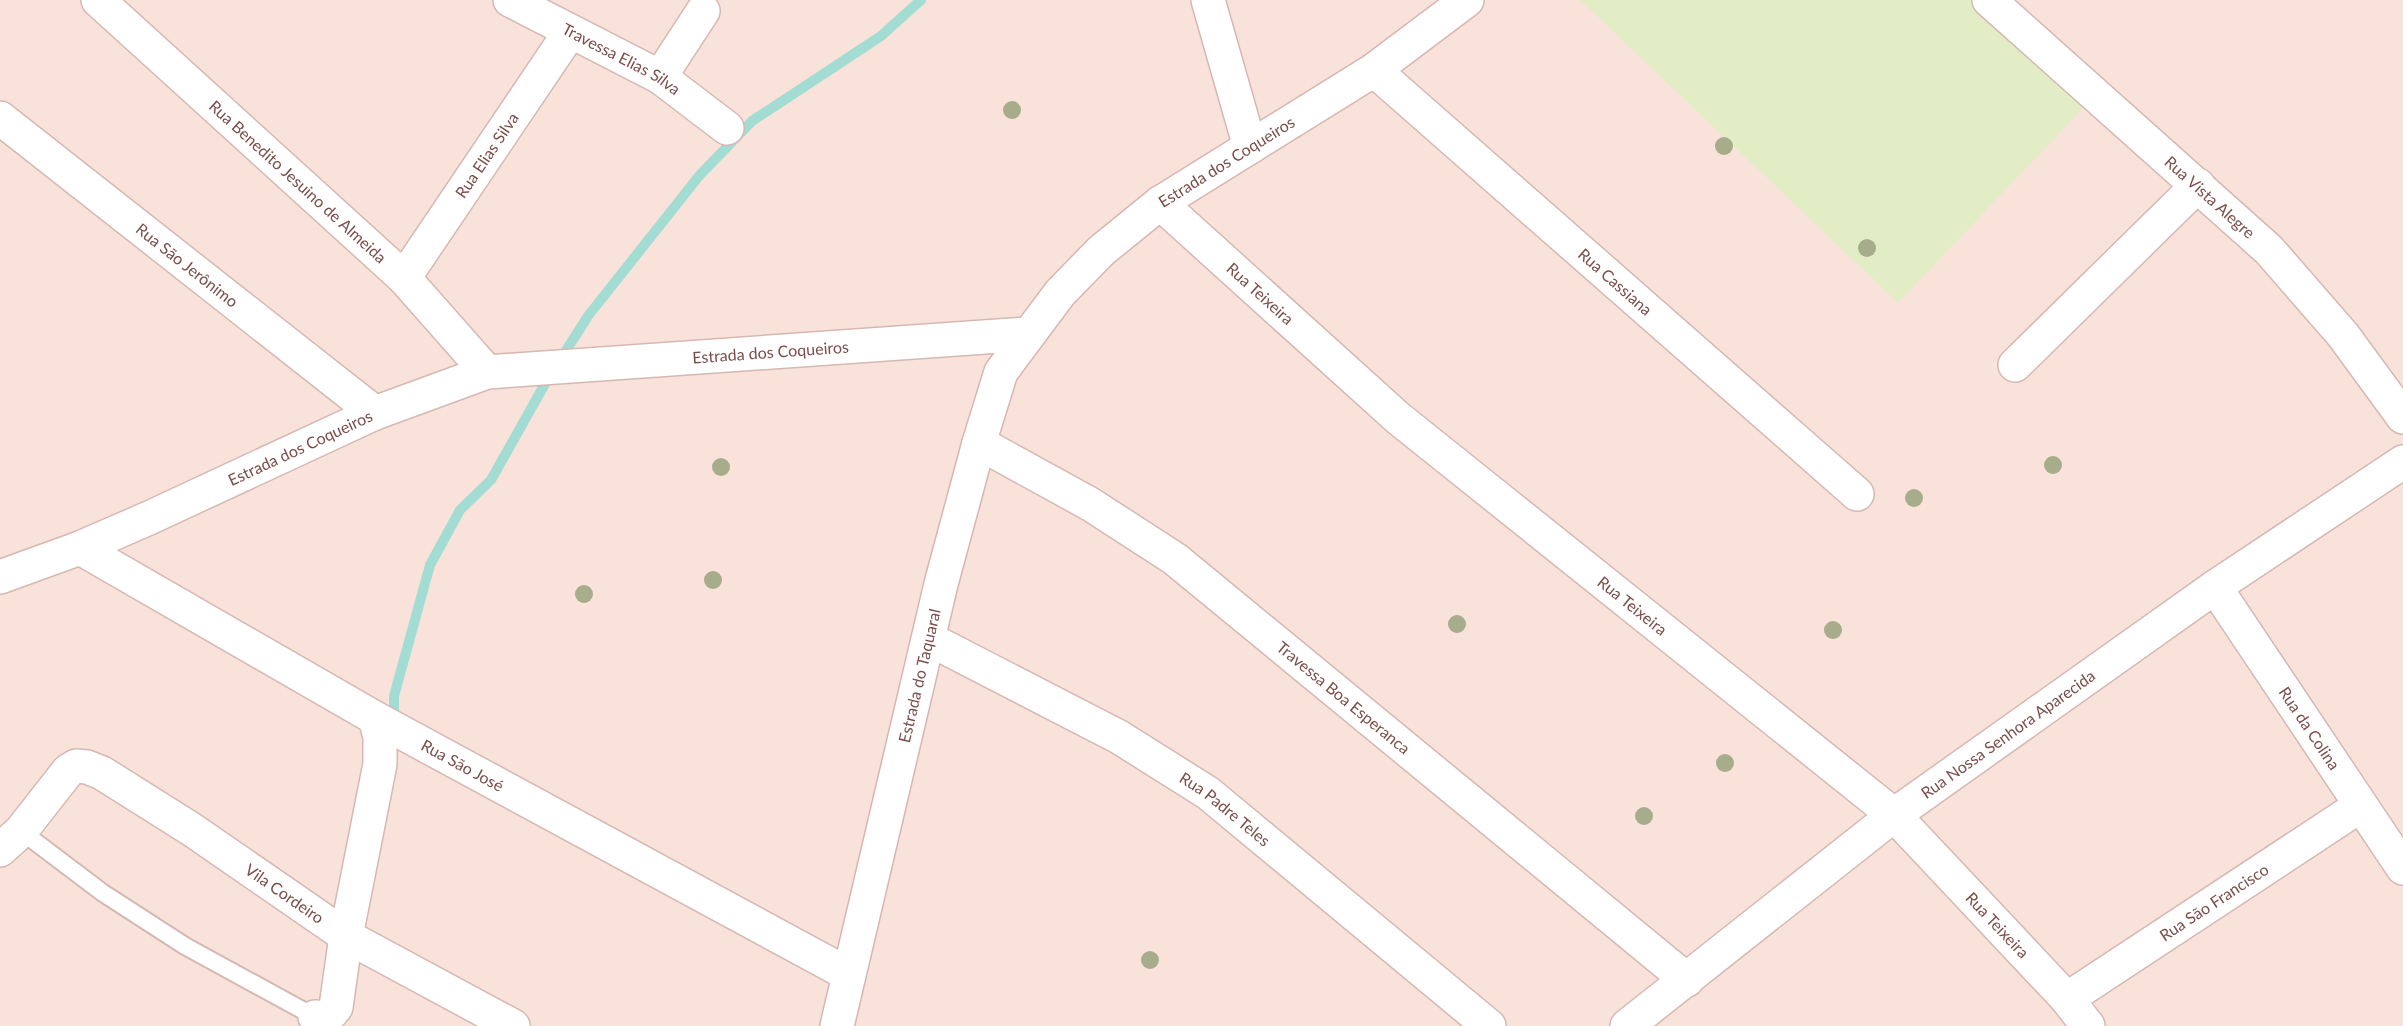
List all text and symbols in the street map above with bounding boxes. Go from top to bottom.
street label: Travessa Elias Silva [559,19,685,98]
street label: Rua Benedito Jesuino de Almeida [206,96,391,266]
street label: Rua Elias Silva [451,109,522,201]
street label: Estrada dos Coqueiros [1155,112,1298,211]
street label: Rua Vista Alegre [2161,152,2259,242]
street label: Rua São Jerônimo [133,219,242,311]
street label: Rua Cassiana [1575,244,1656,319]
street label: Rua Teixeira [1223,258,1298,328]
street label: Estrada dos Coqueiros [692,337,849,367]
street label: Estrada dos Coqueiros [225,406,375,489]
street label: Rua Teixeira [1594,572,1671,639]
street label: Estrada do Taquaral [894,607,944,744]
street label: Travessa Boa Esperanca [1273,637,1414,757]
street label: Rua Nossa Senhora Aparecida [1917,665,2098,802]
street label: Rua da Colina [2275,683,2344,773]
street label: Rua São José [418,735,507,795]
street label: Rua Padre Teles [1176,768,1274,850]
street label: Vila Cordeiro [242,859,328,927]
street label: Rua São Francisco [2156,859,2272,944]
street label: Rua Teixeira [1962,888,2033,962]

